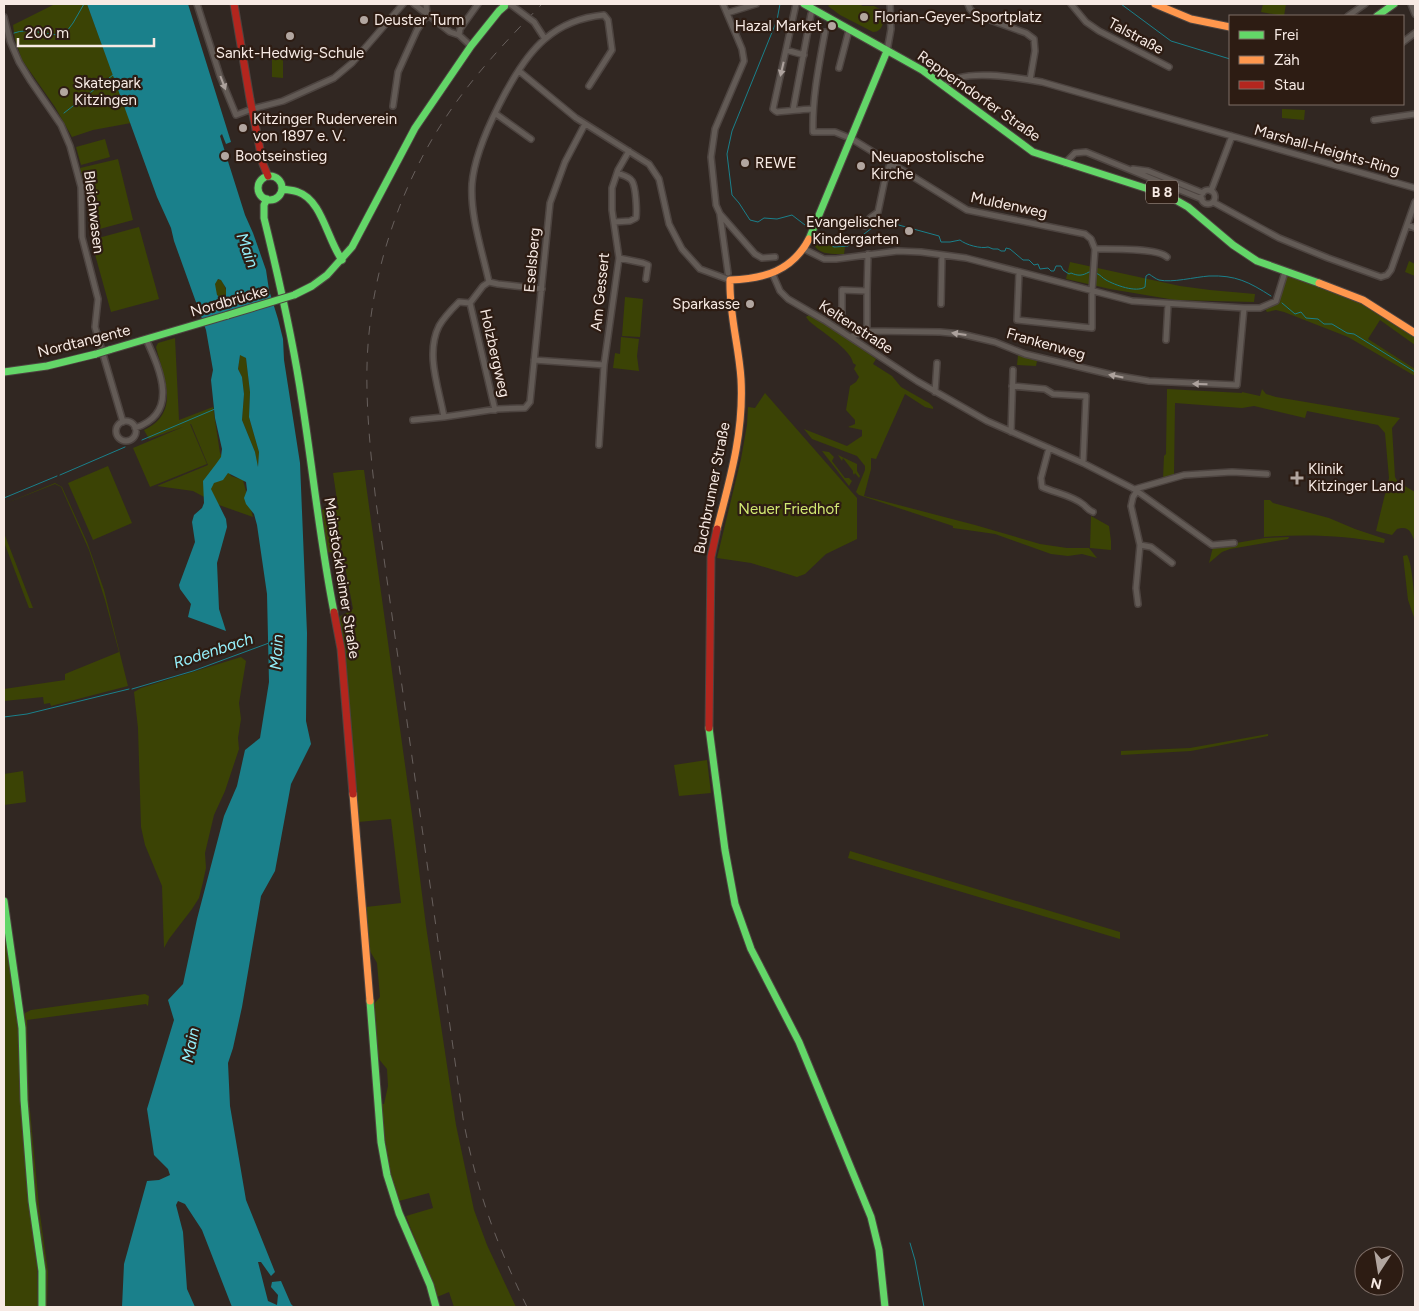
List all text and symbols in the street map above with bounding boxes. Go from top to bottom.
place label: Florian-Geyer-Sportplatz [874,8,1042,26]
place label: Deuster Turm [374,11,464,29]
marker: Florian-Geyer-Sportplatz [858,11,870,23]
marker: Deuster Turm [358,14,370,26]
street label: Talstraße [1105,14,1167,58]
scale bar [18,15,154,47]
legend [1229,15,1404,105]
place label: Hazal Market [735,17,822,35]
marker: Hazal Market [826,20,838,32]
text: 200 m [25,24,69,42]
text: Frei [1274,26,1299,44]
marker: Sankt-Hedwig-Schule [284,30,296,42]
place label: Sankt-Hedwig-Schule [216,44,364,62]
street label: Repperndorfer Straße [914,47,1044,145]
text: Zäh [1274,51,1300,69]
one-way arrow [778,61,786,76]
place label: Skatepark Kitzingen [74,74,141,109]
one-way arrow [219,76,227,91]
text: Stau [1274,76,1305,94]
marker: Skatepark Kitzingen [58,86,70,98]
place label: Kitzinger Ruderverein von 1897 e. V. [253,110,397,145]
street label: Marshall-Heights-Ring [1252,121,1402,179]
marker: Kitzinger Ruderverein von 1897 e. V. [237,122,249,134]
place label: Bootseinstieg [235,147,327,165]
place label: Neuapostolische Kirche [871,148,984,183]
marker: Bootseinstieg [219,150,231,162]
place label: REWE [755,154,797,172]
marker: REWE [739,157,751,169]
marker: Neuapostolische Kirche [855,160,867,172]
street label: Bleichwasen [80,170,108,254]
road number: B 8 [1146,180,1178,203]
street label: Muldenweg [969,188,1049,222]
place label: Evangelischer Kindergarten [806,213,899,248]
marker: Evangelischer Kindergarten [903,225,915,237]
street label: Eselsberg [520,227,544,293]
water label: Main [233,230,263,270]
street label: Am Gessert [587,251,613,332]
street label: Nordbrücke [188,281,270,321]
place label: Sparkasse [672,295,740,313]
street label: Keltenstraße [816,296,896,358]
marker: Sparkasse [744,298,756,310]
street label: Holzbergweg [476,307,514,399]
street label: Nordtangente [36,321,132,361]
street label: Frankenweg [1004,324,1088,364]
one-way arrow [951,330,967,338]
one-way arrow [1107,371,1123,379]
one-way arrow [1192,379,1208,387]
street label: Buchbrunner Straße [690,420,734,556]
place label: Klinik Kitzinger Land [1308,460,1404,495]
marker: Klinik Kitzinger Land [1290,471,1304,485]
street label: Mainstockheimer Straße [320,496,364,660]
park label: Neuer Friedhof [738,500,840,518]
water label: Rodenbach [171,629,256,672]
water label: Main [266,634,287,670]
water label: Main [178,1026,203,1064]
north arrow [1354,1246,1404,1296]
text: N [1369,1274,1383,1293]

